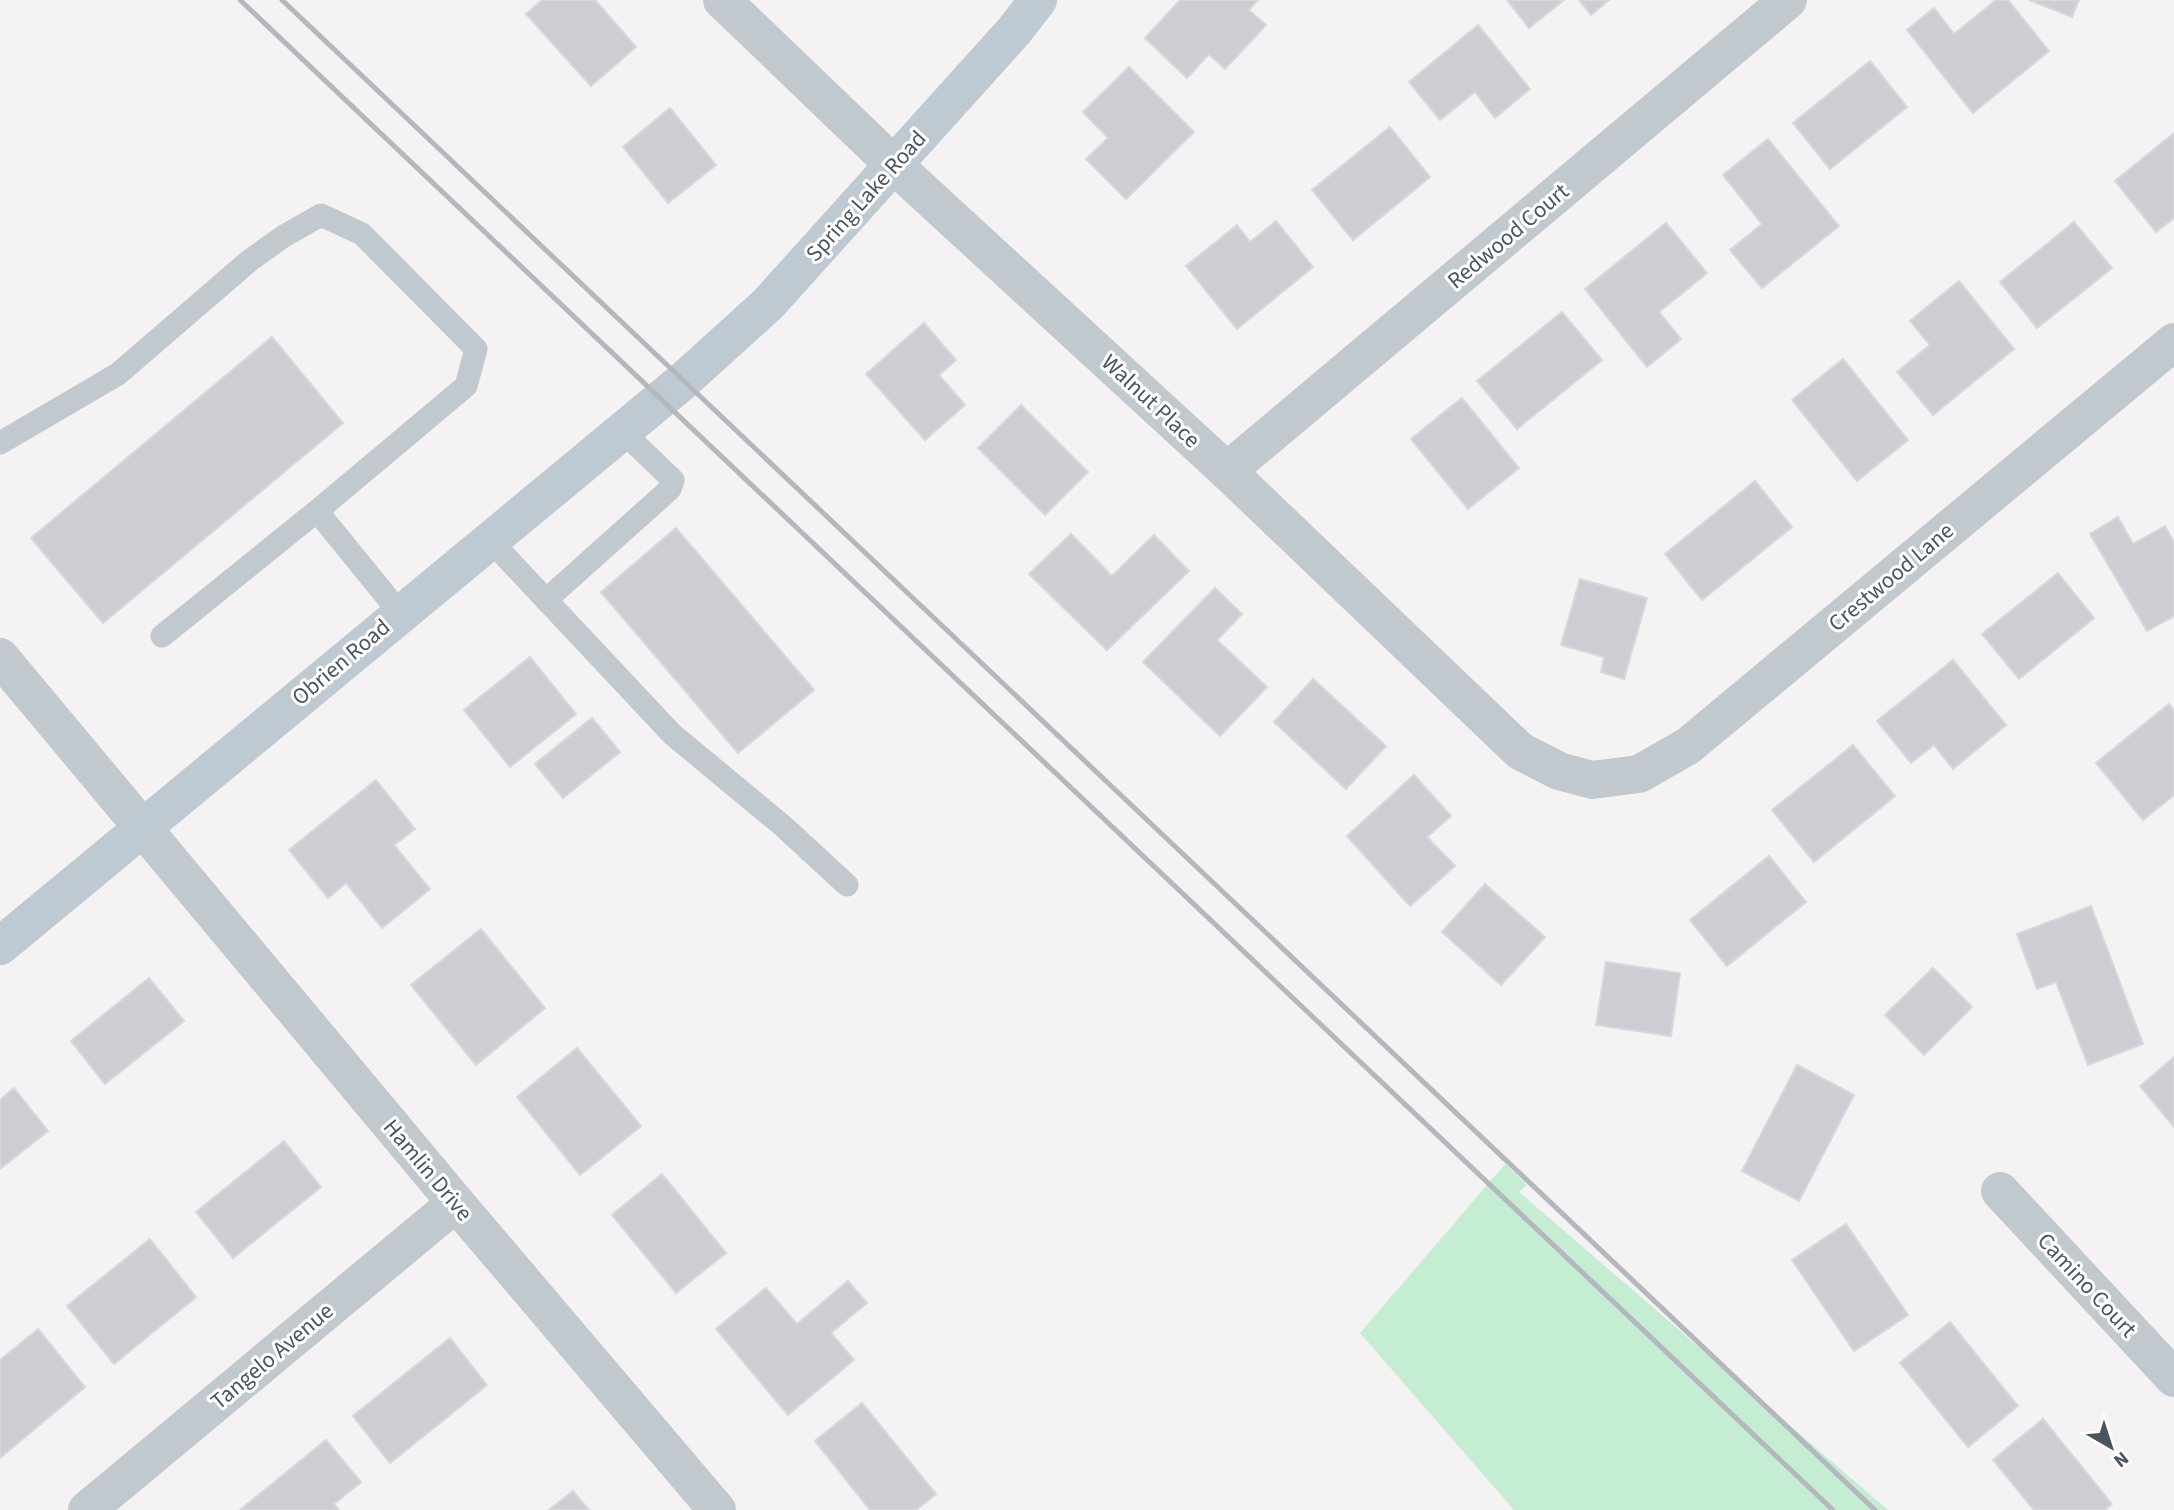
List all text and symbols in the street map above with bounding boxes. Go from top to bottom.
street label: Spring Lake Road [798,123,934,269]
street label: Redwood Court [1440,175,1576,297]
street label: Walnut Place [1094,346,1208,456]
street label: Crestwood Lane [1821,515,1961,639]
street label: Obrien Road [285,611,397,713]
street label: Hamlin Drive [375,1112,481,1228]
street label: Camino Court [2030,1225,2145,1345]
street label: Tangelo Avenue [203,1295,341,1417]
north arrow [2076,1412,2146,1482]
text: N [2107,1445,2134,1474]

